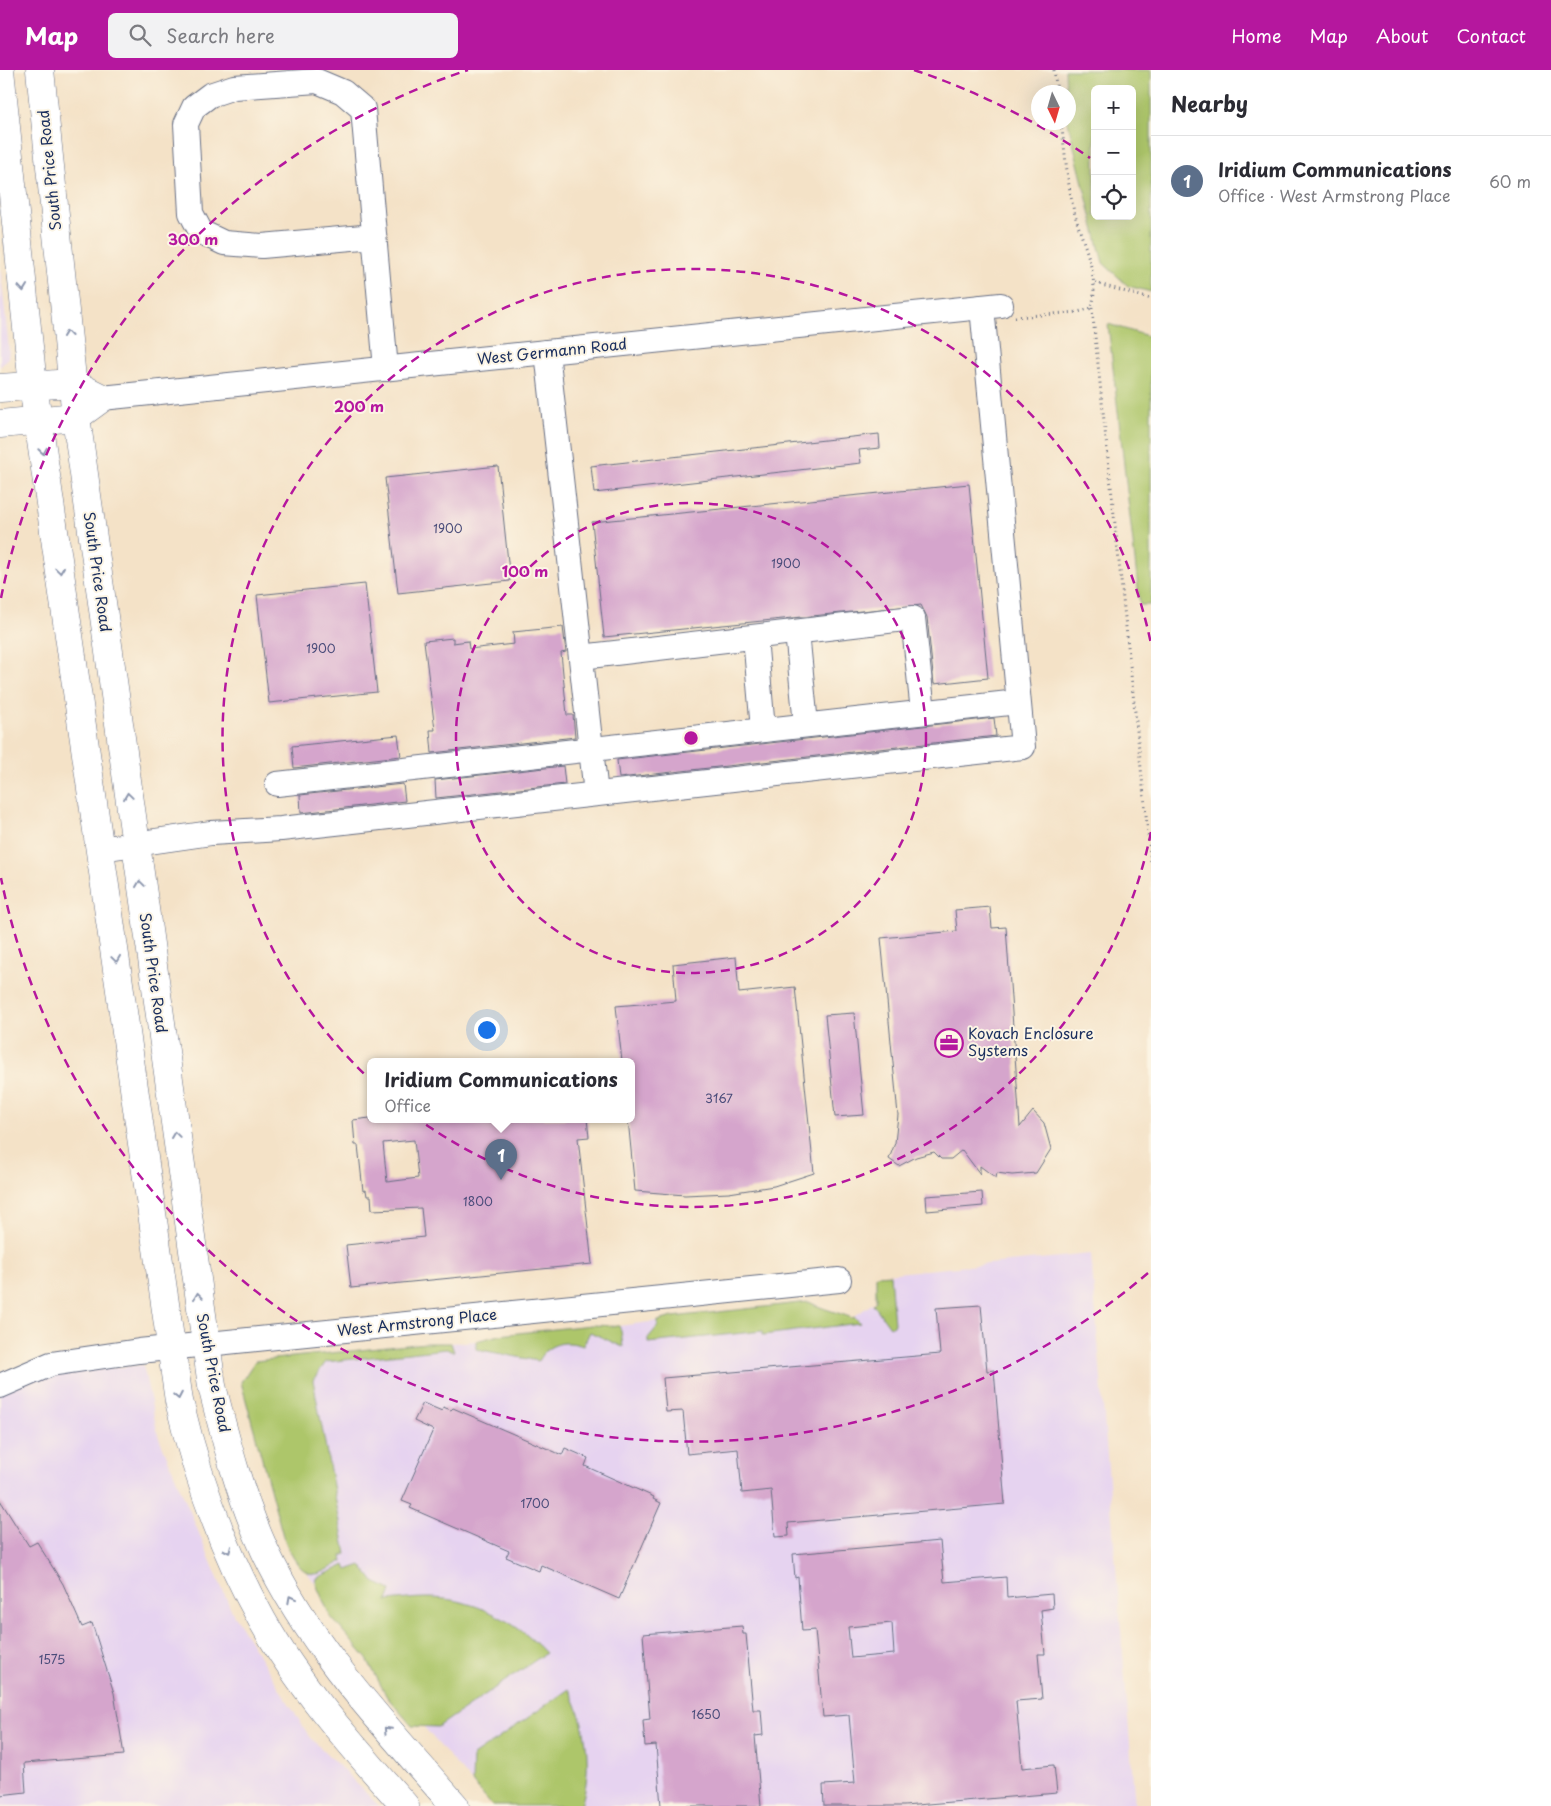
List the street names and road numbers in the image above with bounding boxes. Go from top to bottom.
street label: South Price Road [31,109,66,232]
street label: West Germann Road [476,331,628,370]
street label: South Price Road [79,510,118,633]
street label: South Price Road [135,911,174,1034]
street label: West Armstrong Place [336,1302,498,1341]
street label: South Price Road [192,1311,237,1434]

